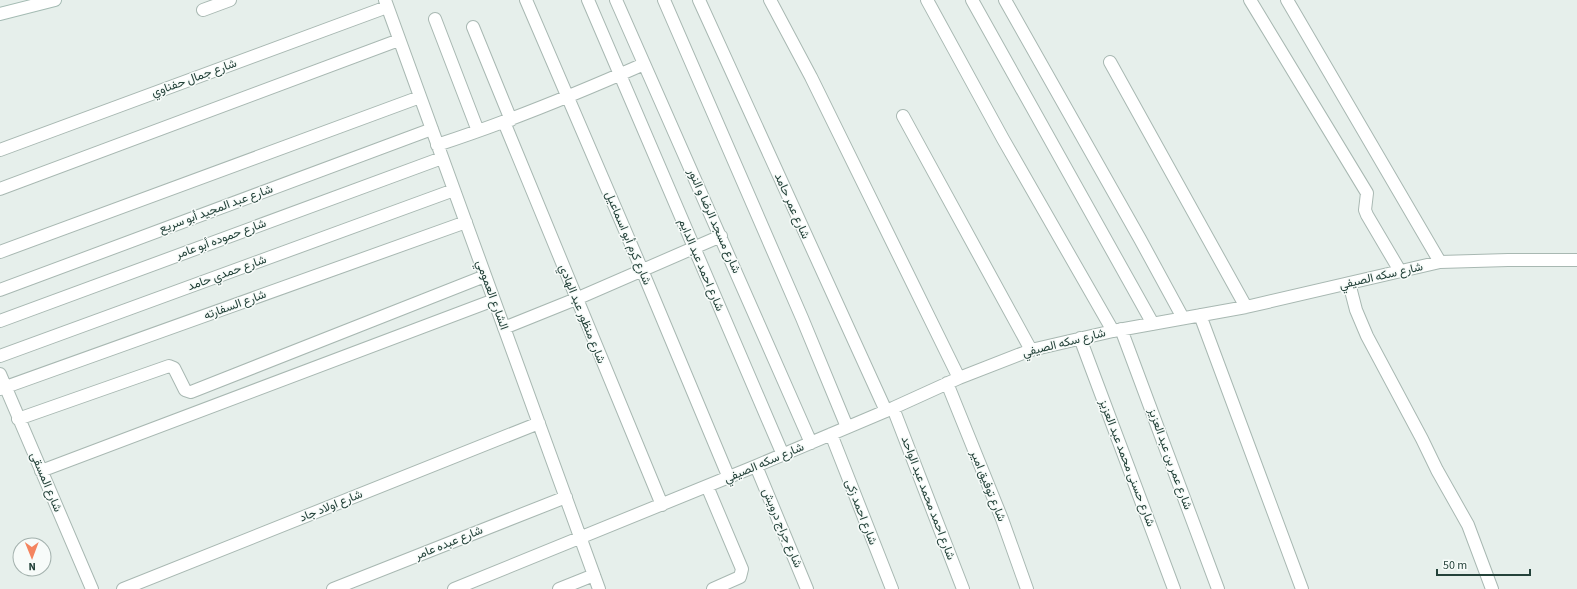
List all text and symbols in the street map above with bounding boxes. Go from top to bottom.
street label: شارع جمال حفناوي [149,55,239,102]
street label: شارع مسجد الرضا و النور [683,165,745,276]
street label: شارع عمر حامد [770,170,814,242]
street label: شارع عبد المجيد أبو سريع [157,181,275,237]
street label: شارع كرم أبو اسماعيل [601,188,655,288]
street label: شارع حموده أبو عامر [173,215,269,264]
street label: شارع احمد عبد الدايم [674,216,728,314]
street label: شارع حمدي حامد [185,251,269,296]
street label: الشارع العمومي [471,258,513,333]
street label: شارع سكه الصيفي [1337,258,1425,295]
street label: شارع منظور عبد الهادي [553,262,610,367]
street label: شارع السفارته [201,286,269,324]
street label: شارع سكه الصيفي [1021,324,1108,363]
street label: شارع حسنى محمد عبد العزيز [1095,396,1159,529]
street label: شارع عمر بن عبد العزيز [1143,405,1196,512]
street label: شارع احمد محمد عبد الواحد [897,434,959,562]
street label: شارع سكه الصيفي [721,438,807,488]
street label: شارع توفيق امير [966,447,1010,524]
street label: شارع المسقى [26,449,66,515]
street label: شارع احمد زكى [841,477,881,547]
street label: شارع جراج درويش [758,485,806,571]
street label: شارع اولاد جاد [297,486,365,526]
street label: شارع عبده عامر [412,522,485,565]
north arrow [12,537,52,577]
scale bar [1437,551,1530,577]
text: 50 m [1443,557,1467,574]
text: N [28,559,36,574]

